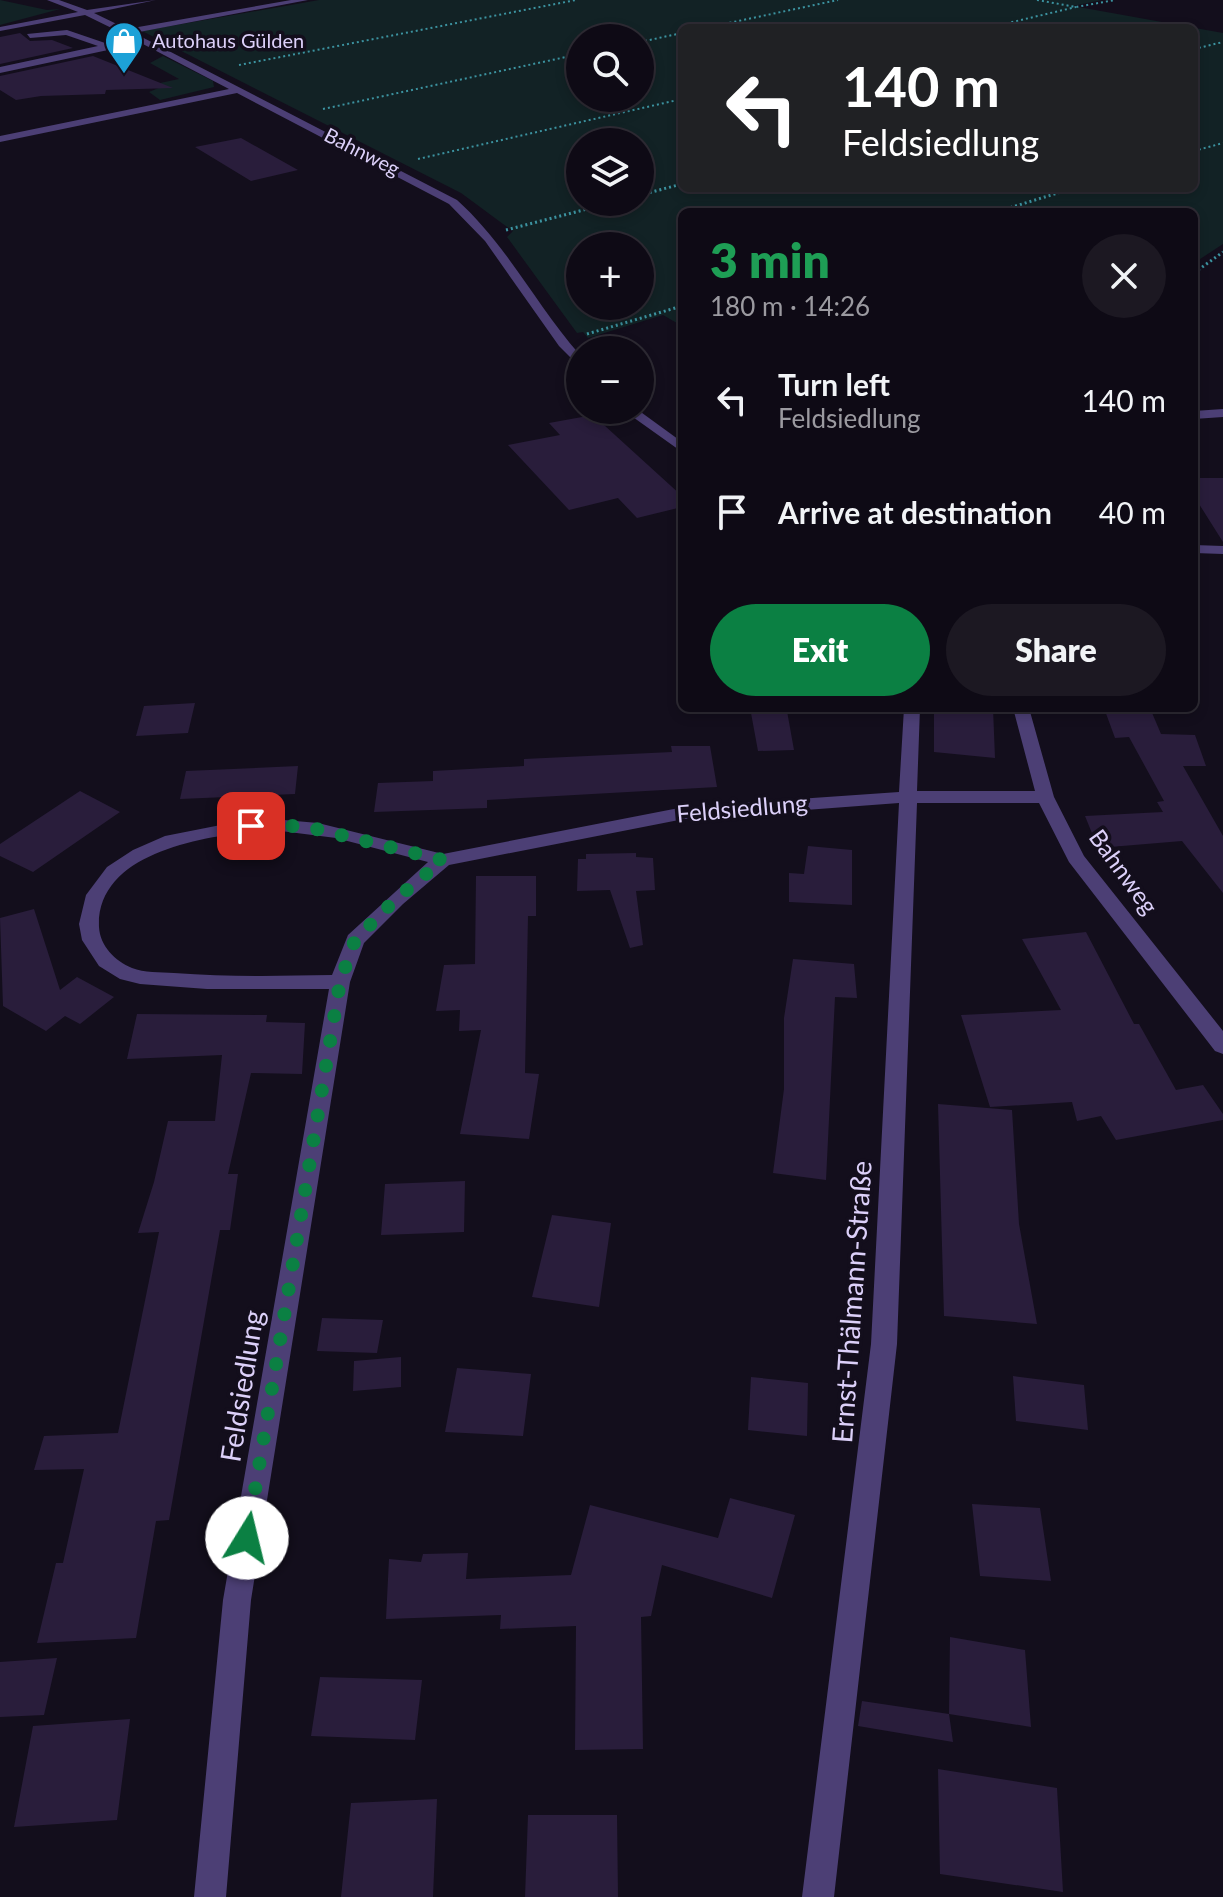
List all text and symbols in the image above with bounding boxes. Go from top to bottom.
shop icon: Autohaus Gülden [103,20,145,75]
map controls [566,24,654,424]
button: search [566,24,654,112]
place label: Autohaus Gülden [152,28,304,52]
text: 140 m [842,52,1000,119]
icon: left [710,56,814,160]
text: Feldsiedlung [842,120,1039,164]
street label: Bahnweg [321,122,404,180]
button: layers [566,128,654,216]
text: 3 min [710,231,830,288]
button: + [566,232,654,320]
button: close [1082,234,1166,318]
text: 180 m · 14:26 [710,290,870,322]
button: − [566,336,654,424]
text: Turn left [778,366,890,402]
icon: left [710,378,754,422]
text: 140 m [1081,382,1166,418]
text: Feldsiedlung [778,402,920,434]
icon: arrive [710,490,754,534]
text: Arrive at destination [778,494,1052,530]
text: 40 m [1099,494,1166,530]
button: Exit [710,604,930,696]
button: Share [946,604,1166,696]
street label: Feldsiedlung [675,787,809,828]
pin [217,792,285,860]
icon: arrive [229,804,273,848]
street label: Bahnweg [1084,823,1165,919]
street label: Ernst-Thälmann-Straße [824,1160,878,1444]
street label: Feldsiedlung [212,1307,270,1464]
position arrow [205,1496,289,1580]

